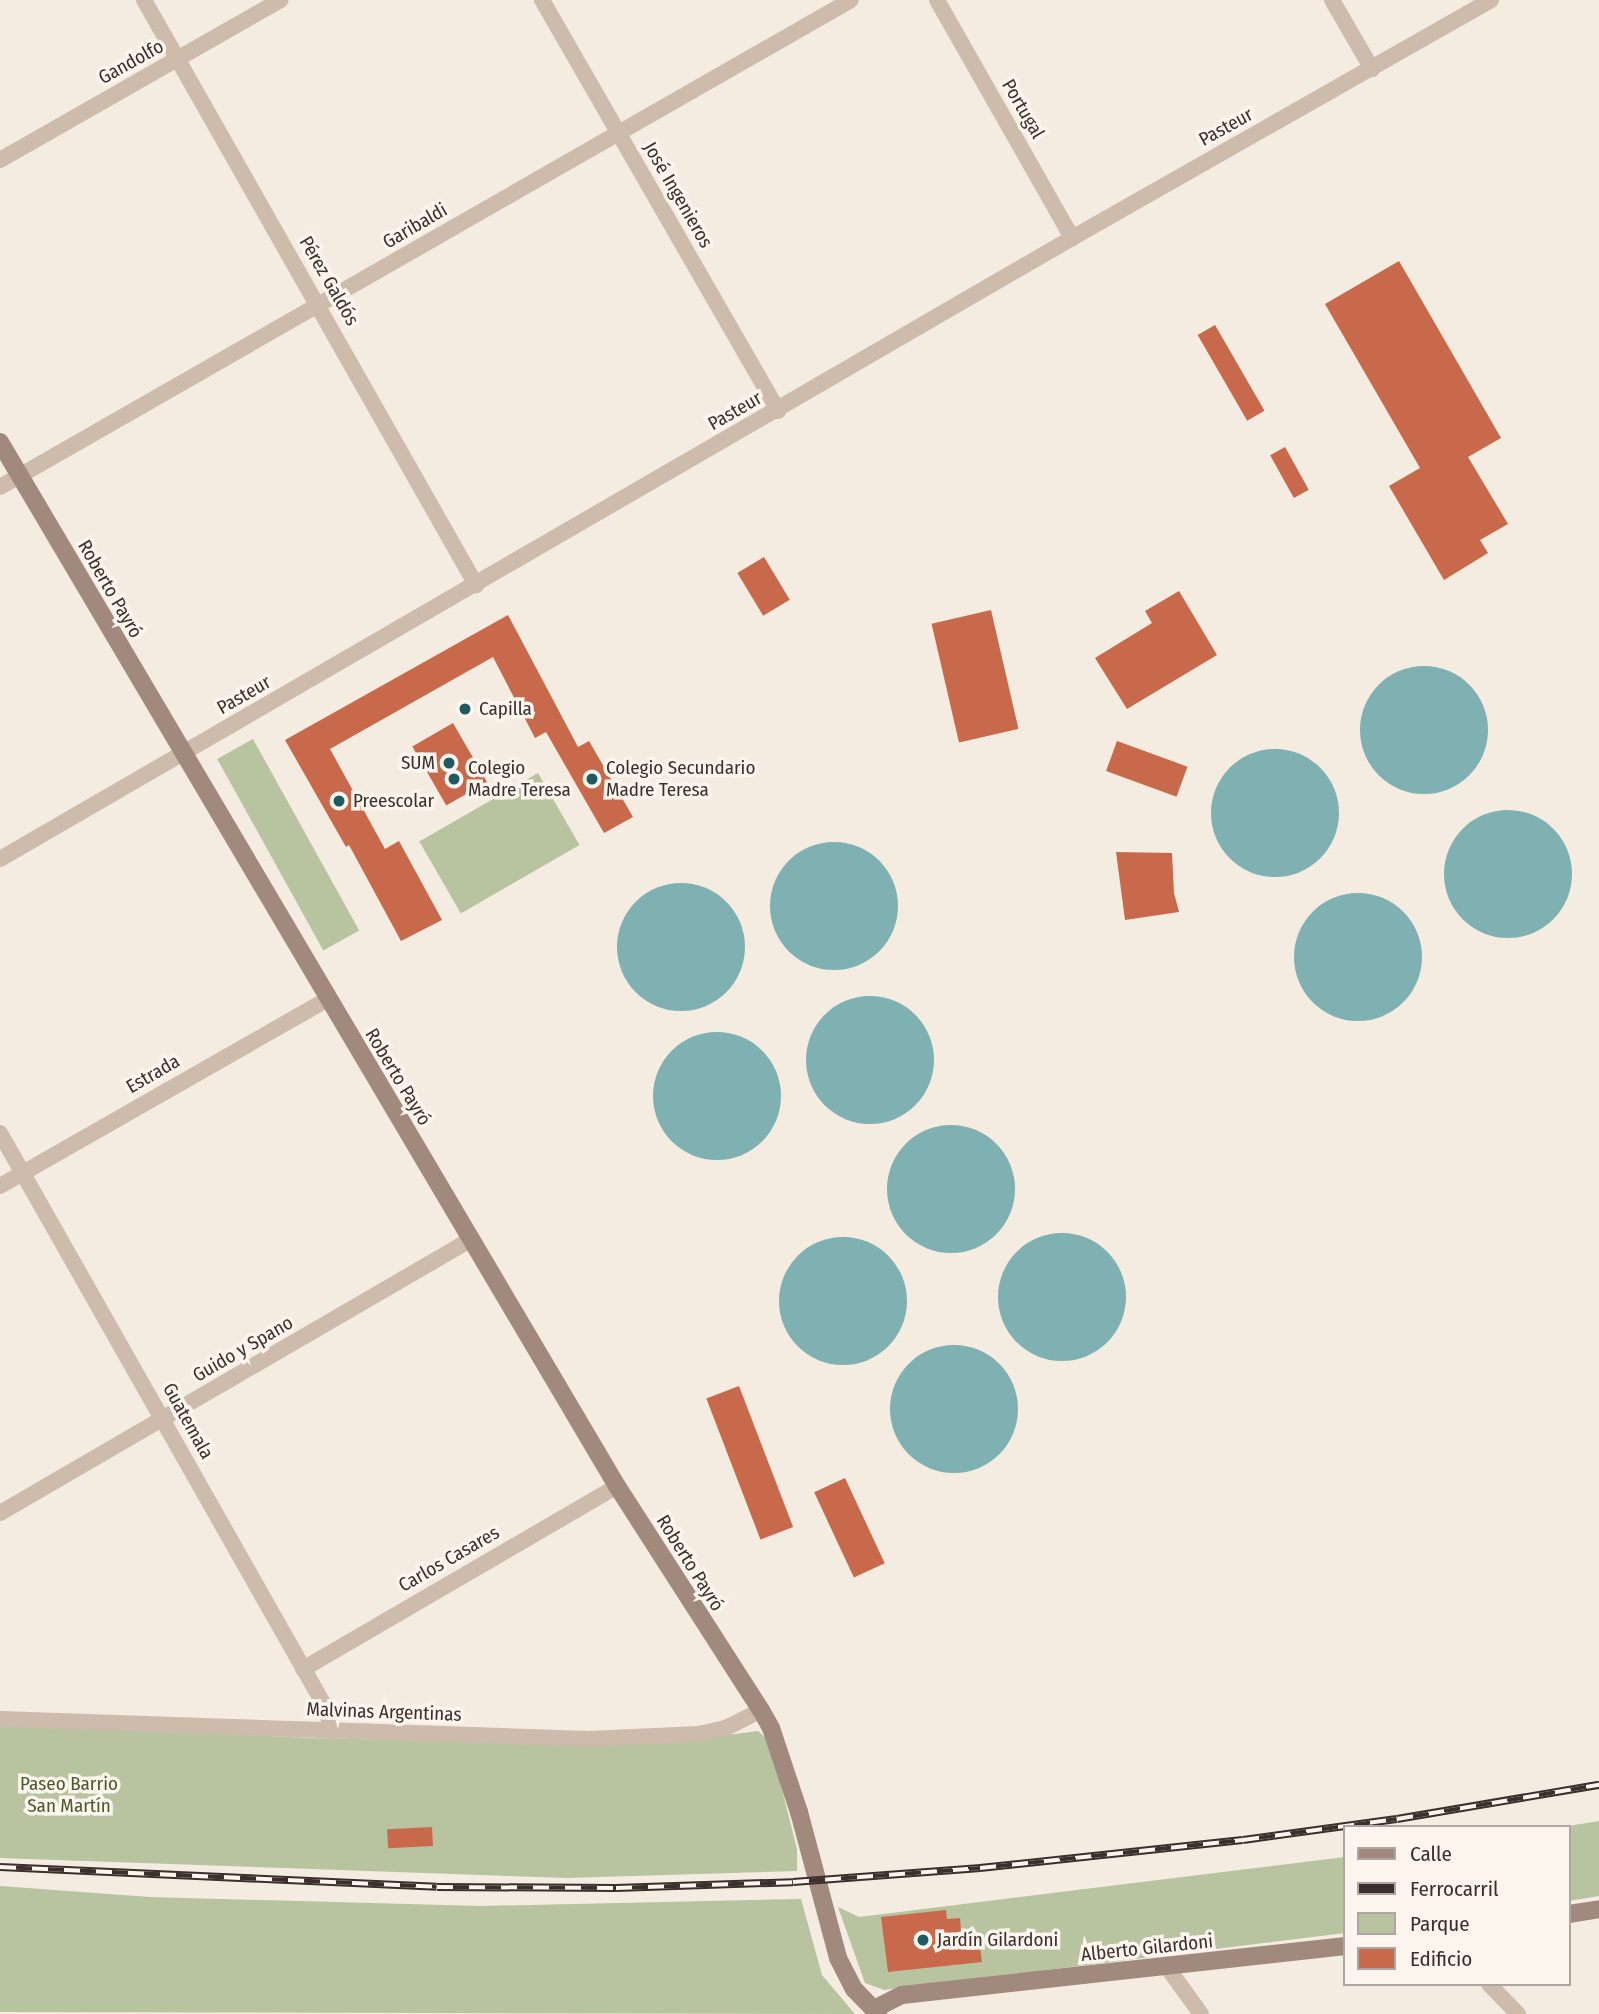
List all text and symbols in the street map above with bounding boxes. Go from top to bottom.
street label: Gandolfo [94,35,168,89]
street label: Portugal [997,75,1049,143]
street label: Pasteur [1195,103,1257,151]
street label: José Ingenieros [638,138,718,252]
street label: Garibaldi [379,198,451,254]
street label: Pérez Galdós [294,232,364,330]
street label: Pasteur [704,387,766,435]
street label: Roberto Payró [73,536,147,642]
street label: Pasteur [213,671,275,719]
place label: Capilla [479,698,532,720]
marker: Capilla [457,701,473,717]
place label: SUM [401,752,435,774]
marker: SUM [441,755,457,771]
place label: Colegio Madre Teresa [468,757,571,801]
place label: Colegio Secundario Madre Teresa [606,757,755,801]
marker: Colegio Madre Teresa [446,771,462,787]
marker: Colegio Secundario Madre Teresa [584,771,600,787]
place label: Preescolar [353,790,434,812]
marker: Preescolar [331,793,347,809]
street label: Roberto Payró [360,1024,436,1130]
street label: Estrada [122,1050,184,1098]
street label: Guido y Spano [189,1311,297,1387]
street label: Guatemala [158,1379,218,1463]
street label: Roberto Payró [651,1511,729,1615]
street label: Carlos Casares [395,1521,503,1597]
street label: Malvinas Argentinas [306,1698,462,1726]
park label: Paseo Barrio San Martín [20,1773,118,1817]
legend [1344,1825,1571,1986]
text: Calle [1410,1841,1452,1867]
text: Ferrocarril [1410,1876,1499,1902]
text: Parque [1410,1911,1470,1937]
place label: Jardín Gilardoni [937,1929,1058,1951]
street label: Alberto Gilardoni [1080,1930,1214,1966]
marker: Jardín Gilardoni [915,1932,931,1948]
text: Edificio [1410,1946,1472,1972]

